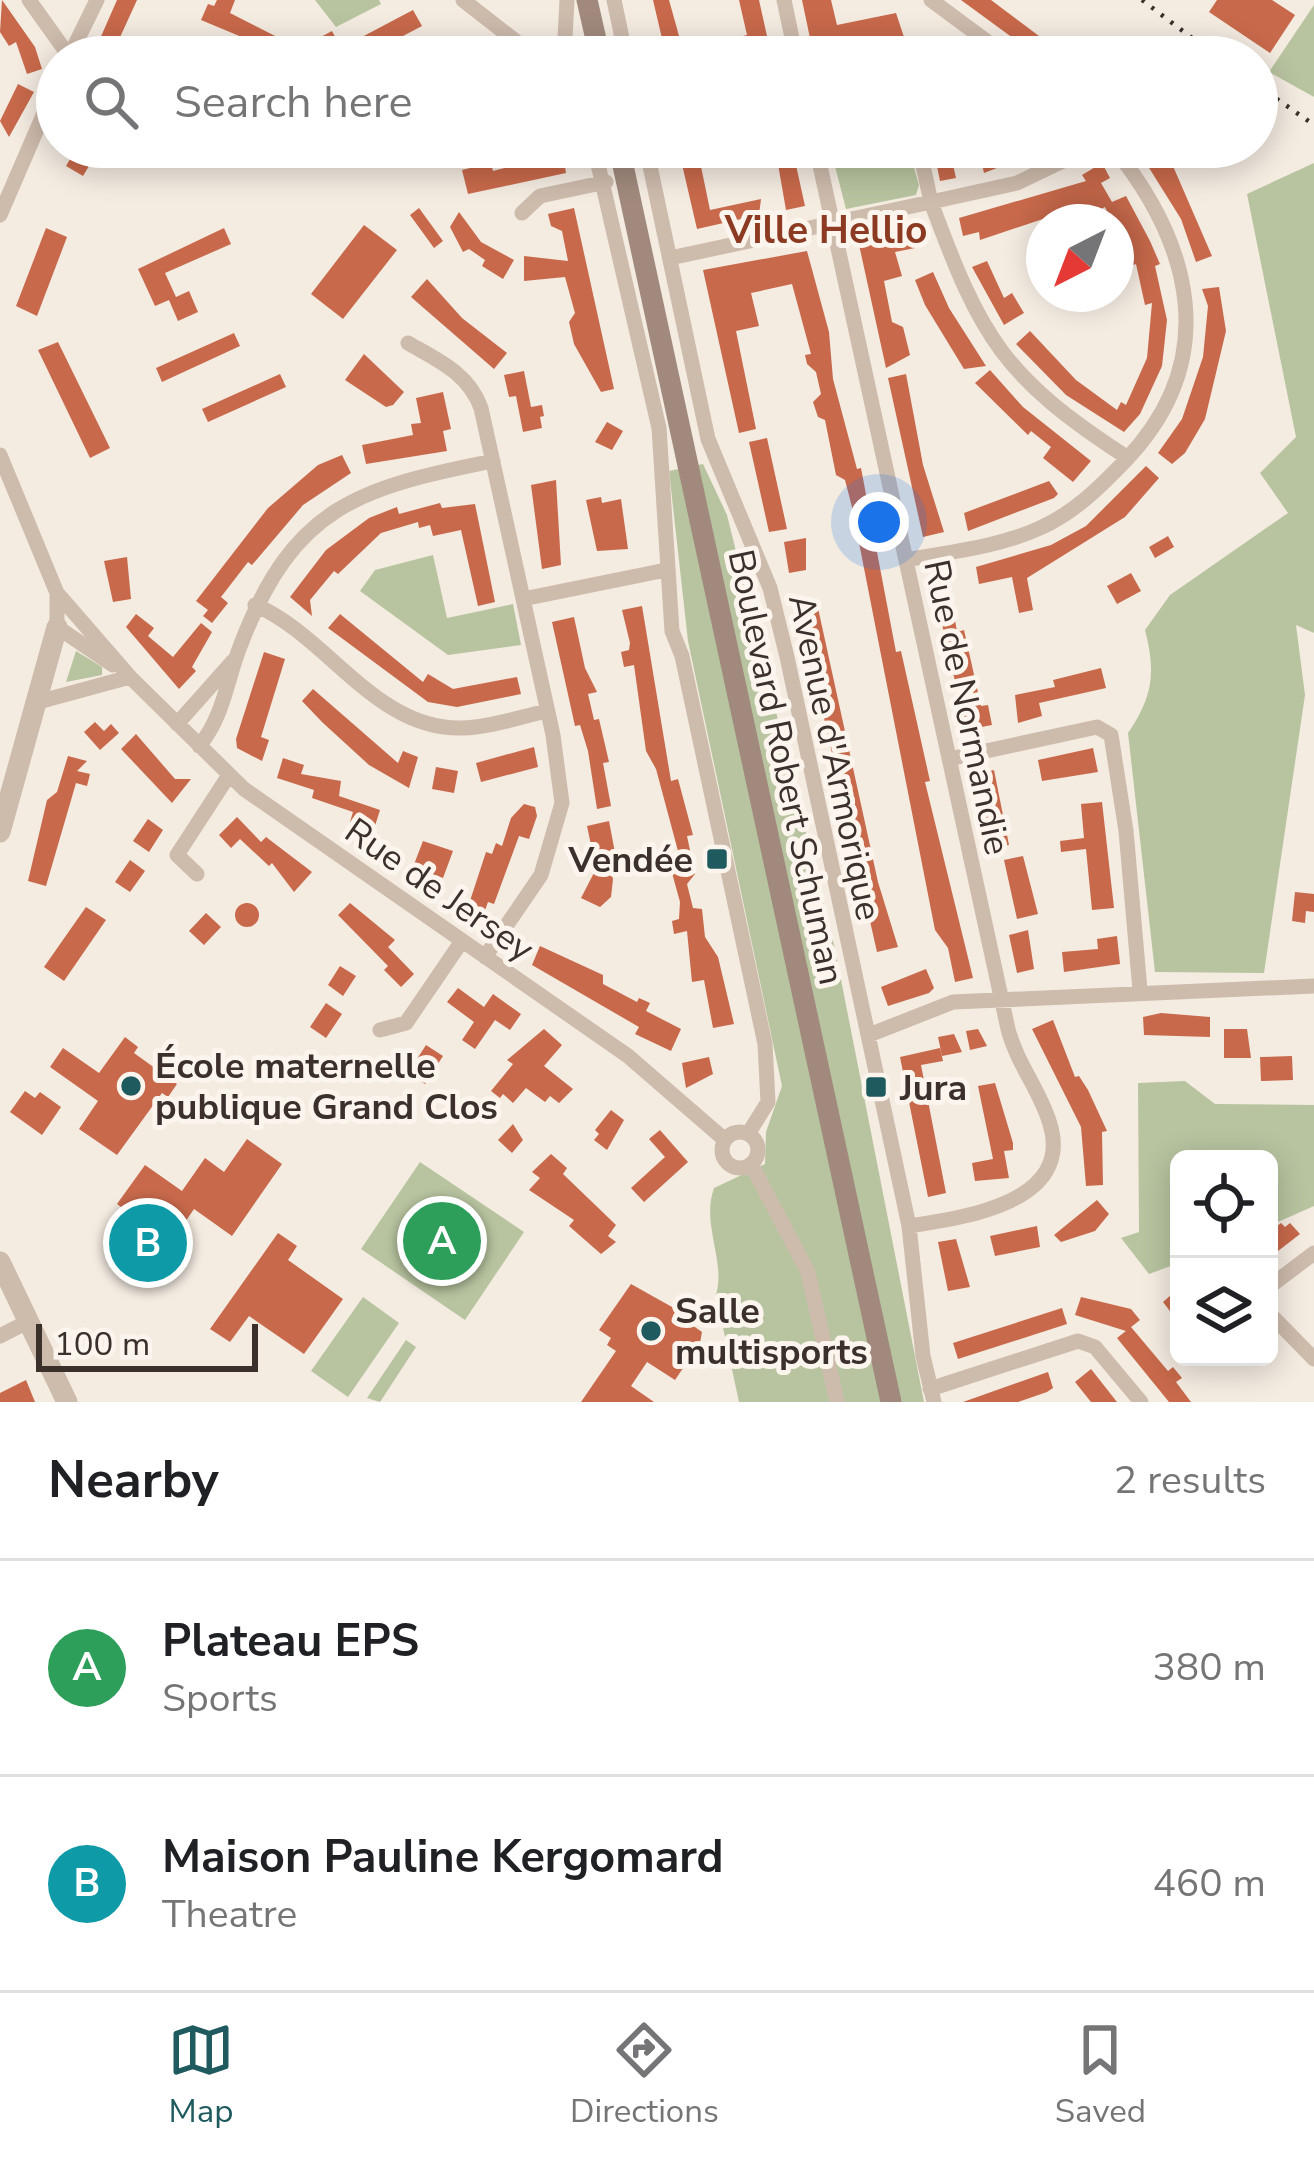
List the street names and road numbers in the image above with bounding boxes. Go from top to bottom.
street label: Boulevard Robert Schuman [715,545,856,989]
street label: Rue de Normandie [911,555,1022,859]
street label: Avenue d'Armorique [776,590,893,925]
street label: Rue de Jersey [335,807,544,974]

